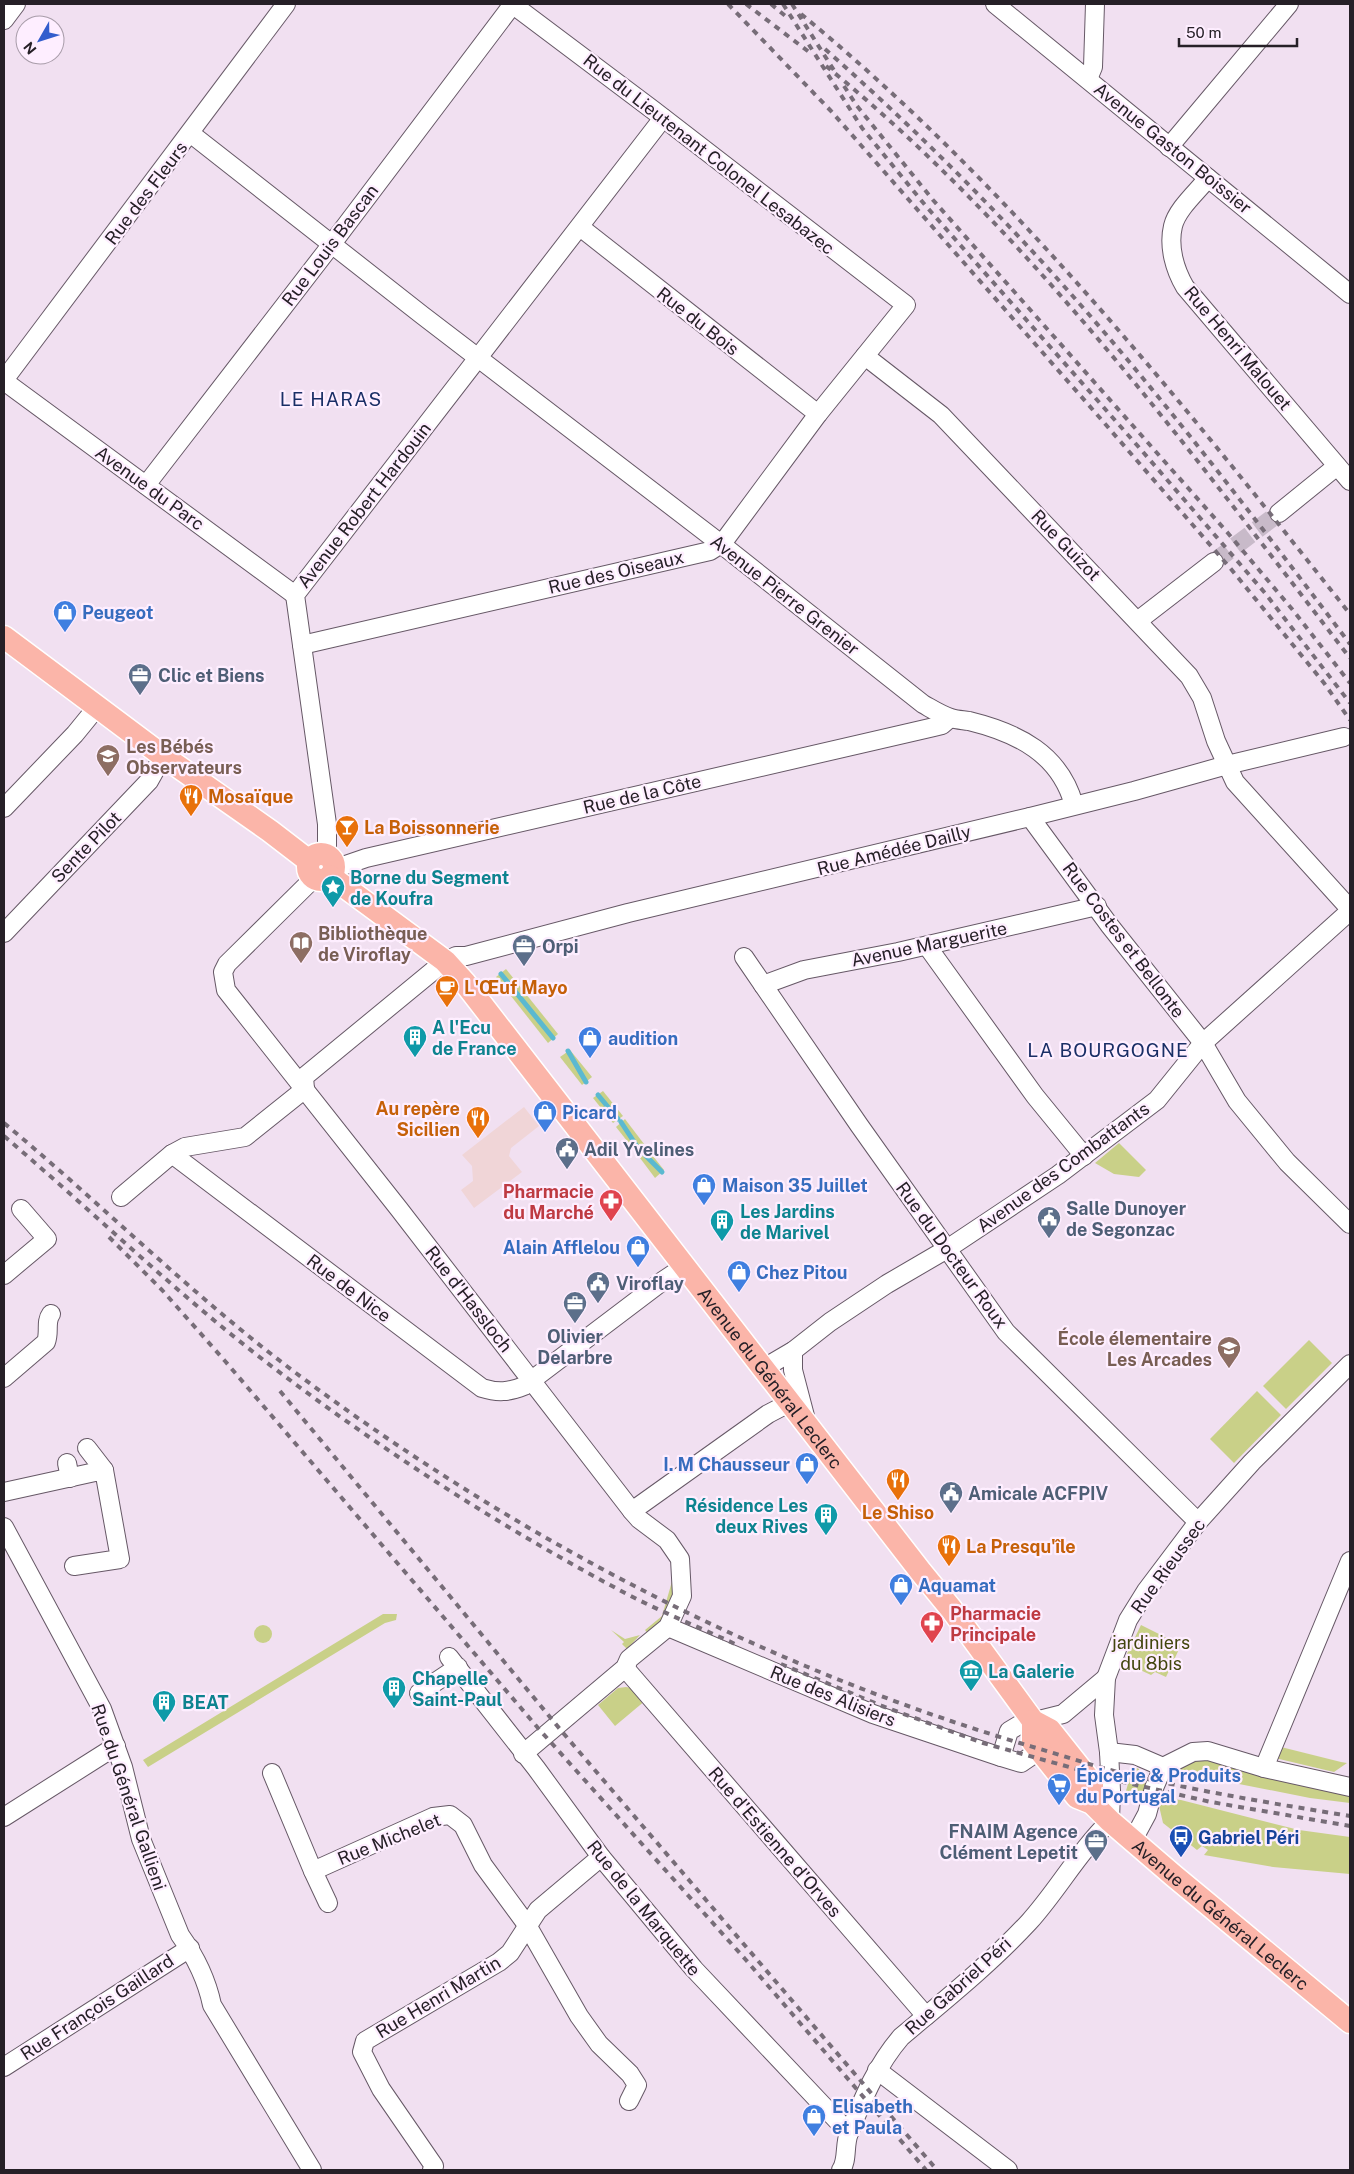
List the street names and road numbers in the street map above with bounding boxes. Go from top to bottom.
street label: Rue du Lieutenant Colonel Lesabazec [579,49,839,259]
street label: Avenue Gaston Boissier [1090,78,1256,218]
street label: Rue des Fleurs [100,137,192,249]
street label: Rue Louis Bascan [277,180,383,310]
street label: Rue Henri Malouet [1180,282,1296,414]
street label: Rue du Bois [653,283,743,359]
street label: Avenue Robert Hardouin [293,418,435,592]
street label: Avenue du Parc [92,441,208,535]
street label: Rue Guizot [1027,505,1105,585]
street label: Avenue Pierre Grenier [706,530,864,660]
street label: Rue des Oiseaux [546,546,686,598]
street label: Rue de la Côte [581,770,703,818]
street label: Sente Pilot [47,807,125,887]
street label: Rue Amédée Dailly [815,821,973,879]
street label: Rue Costes et Bellonte [1059,858,1189,1022]
street label: Avenue Marguerite [849,917,1009,971]
street label: Avenue des Combattants [973,1098,1153,1236]
street label: Rue du Docteur Roux [892,1178,1012,1332]
street label: Rue d'Hassloch [421,1242,517,1356]
street label: Rue de Nice [303,1250,395,1326]
street label: Avenue du Général Leclerc [694,1283,847,1473]
street label: Rue Rieussec [1127,1514,1209,1618]
street label: Rue des Alisiers [767,1661,899,1731]
street label: Rue du Général Gallieni [87,1701,171,1893]
street label: Rue d'Estienne d'Orves [704,1763,846,1921]
street label: Rue Michelet [334,1809,444,1869]
street label: Avenue du Général Leclerc [1128,1835,1313,1994]
street label: Rue de la Marquette [583,1836,705,1980]
street label: Rue Gabriel Péri [901,1933,1015,2039]
street label: Rue François Gaillard [16,1950,178,2064]
street label: Rue Henri Martin [372,1952,504,2042]

